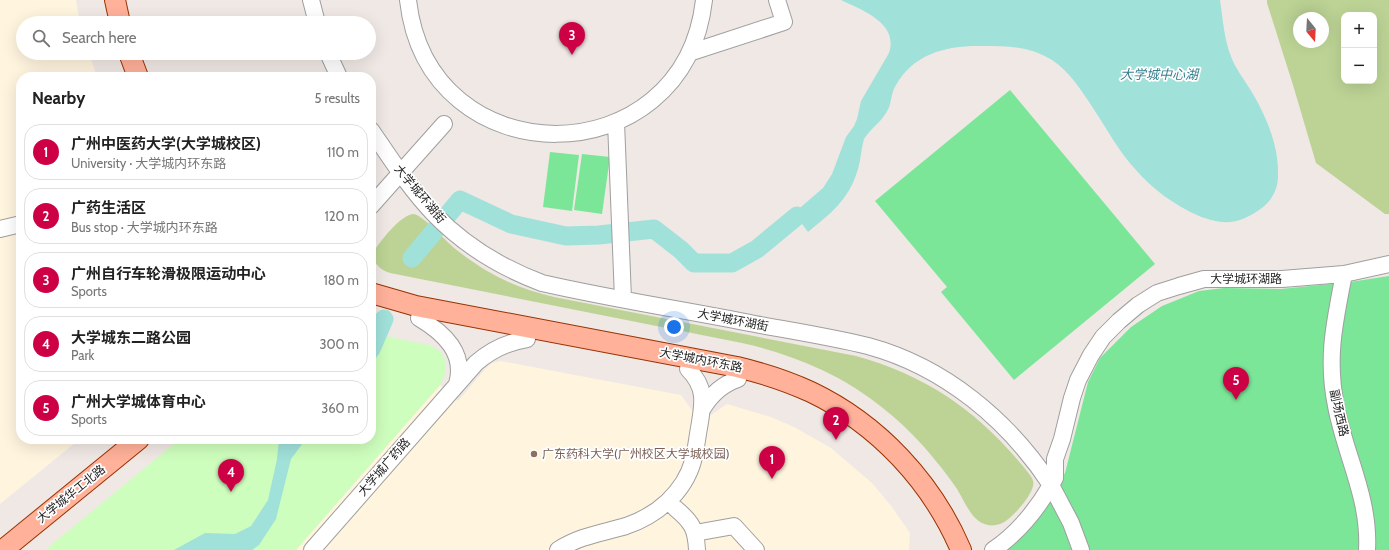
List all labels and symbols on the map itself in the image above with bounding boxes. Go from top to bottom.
north arrow [1293,12,1329,48]
pin: 3 [559,22,585,55]
water label: 大学城中心湖 [1120,66,1200,82]
street label: 大学城环湖街 [391,161,449,226]
street label: 大学城环湖路 [1210,271,1282,286]
street label: 大学城环湖街 [696,305,770,334]
your location [664,317,684,337]
street label: 大学城内环东路 [658,344,744,375]
pin: 5 [1223,367,1249,400]
street label: 副场西路 [1327,388,1352,438]
pin: 2 [823,407,849,440]
street label: 大学城广药路 [354,435,413,499]
place label: 广东药科大学(广州校区大学城校园) [542,446,730,461]
pin: 1 [759,446,785,479]
marker: 广东药科大学(广州校区大学城校园) [529,449,539,459]
pin: 4 [218,459,244,492]
street label: 大学城华工北路 [33,461,108,526]

